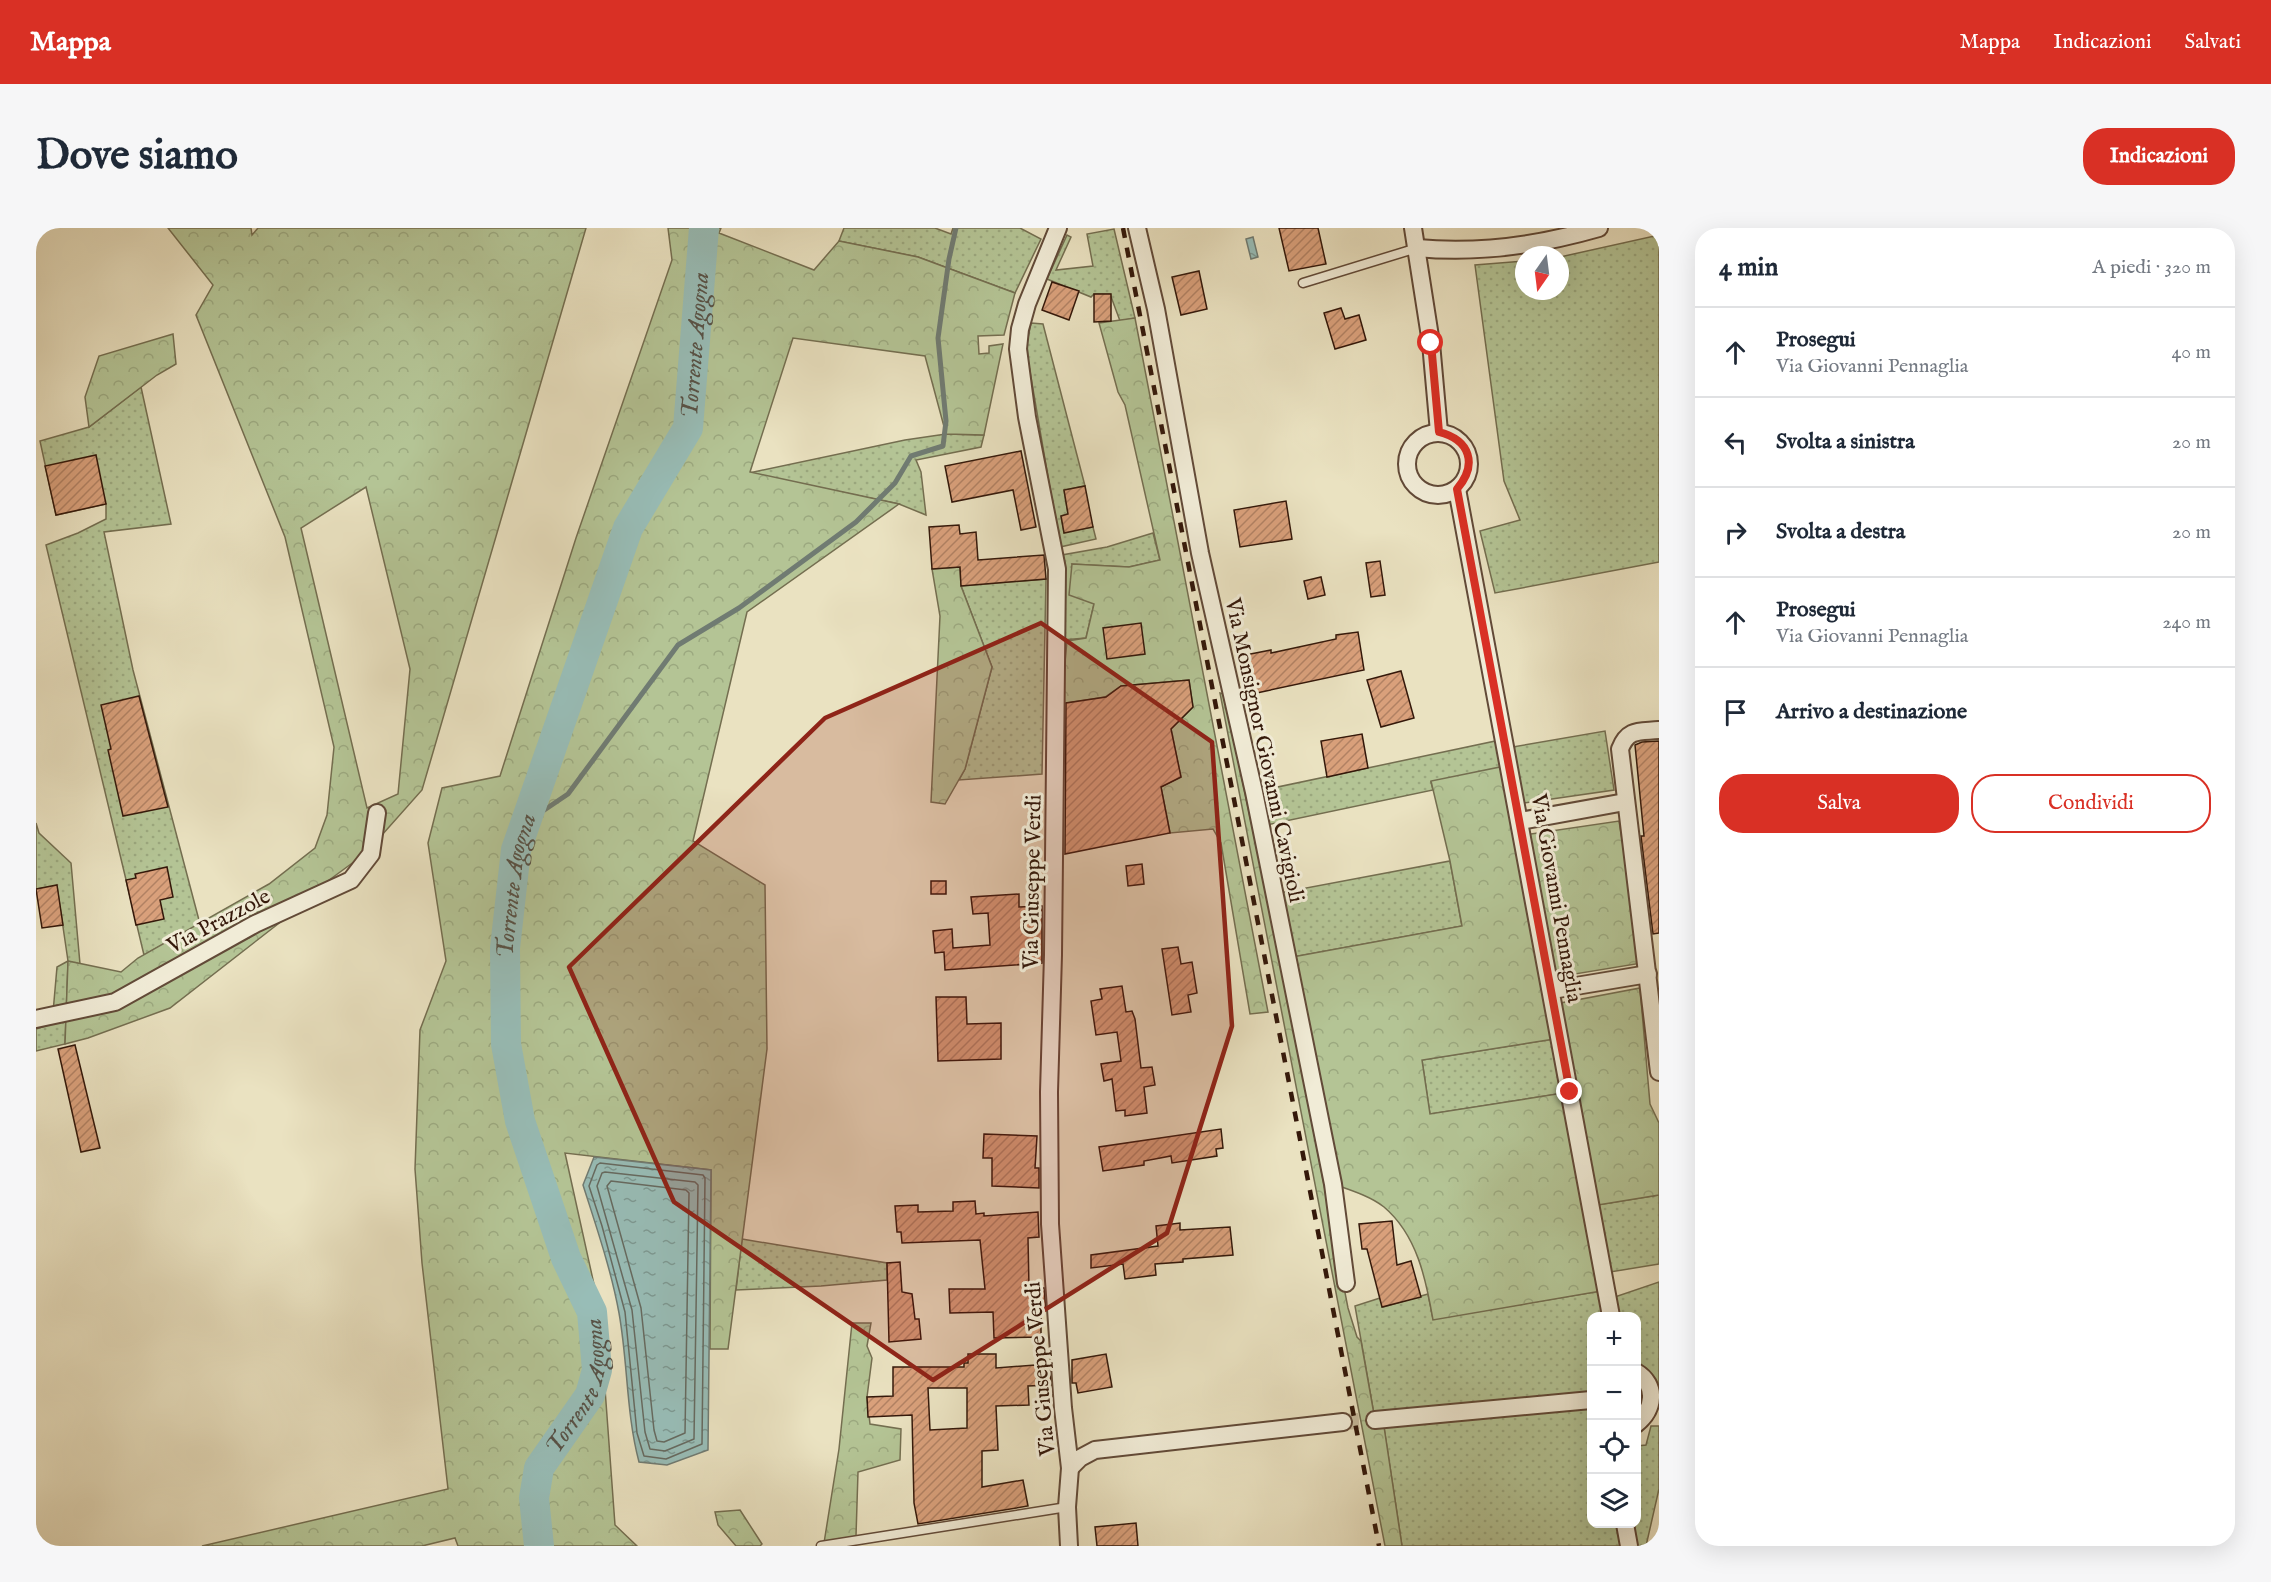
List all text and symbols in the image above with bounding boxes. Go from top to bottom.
text: Mappa [30,25,111,60]
text: Mappa [1960,29,2020,56]
text: Indicazioni [2053,29,2152,56]
text: Salvati [2185,29,2241,56]
button: Indicazioni [2083,128,2235,185]
text: Dove siamo [36,130,238,183]
north arrow [1515,246,1569,300]
text: 4 min [1719,251,1778,284]
text: A piedi · 320 m [2092,255,2211,280]
water label: Torrente Agogna [675,271,717,419]
text: Prosegui [1776,326,1856,354]
route start [1417,329,1443,355]
icon: ahead [1719,336,1752,369]
text: 40 m [2172,340,2211,365]
text: Via Giovanni Pennaglia [1776,354,1968,379]
icon: left [1719,426,1752,459]
text: Svolta a sinistra [1776,428,1915,456]
text: 20 m [2172,430,2211,455]
icon: right [1719,516,1752,549]
text: Svolta a destra [1776,518,1905,546]
text: 20 m [2172,520,2211,545]
street label: Via Monsignor Giovanni Cavigioli [1218,595,1310,905]
text: Prosegui [1776,596,1856,624]
icon: ahead [1719,606,1752,639]
text: 240 m [2162,610,2211,635]
text: Via Giovanni Pennaglia [1776,624,1968,649]
icon: arrive [1719,696,1752,729]
text: Arrivo a destinazione [1776,698,1967,726]
button: Salva [1719,774,1959,833]
button: Condividi [1971,774,2211,833]
street label: Via Giovanni Pennaglia [1524,791,1588,1005]
street label: Via Giuseppe Verdi [1017,794,1049,971]
water label: Torrente Agogna [491,810,545,958]
street label: Via Prazzole [162,883,275,961]
route end [1556,1078,1582,1104]
street label: Via Giuseppe Verdi [1019,1280,1063,1458]
map controls [1587,1312,1641,1528]
button: + [1587,1312,1641,1366]
water label: Torrente Agogna [539,1317,615,1461]
button: − [1587,1366,1641,1420]
button: locate [1587,1420,1641,1474]
button: layers [1587,1474,1641,1528]

